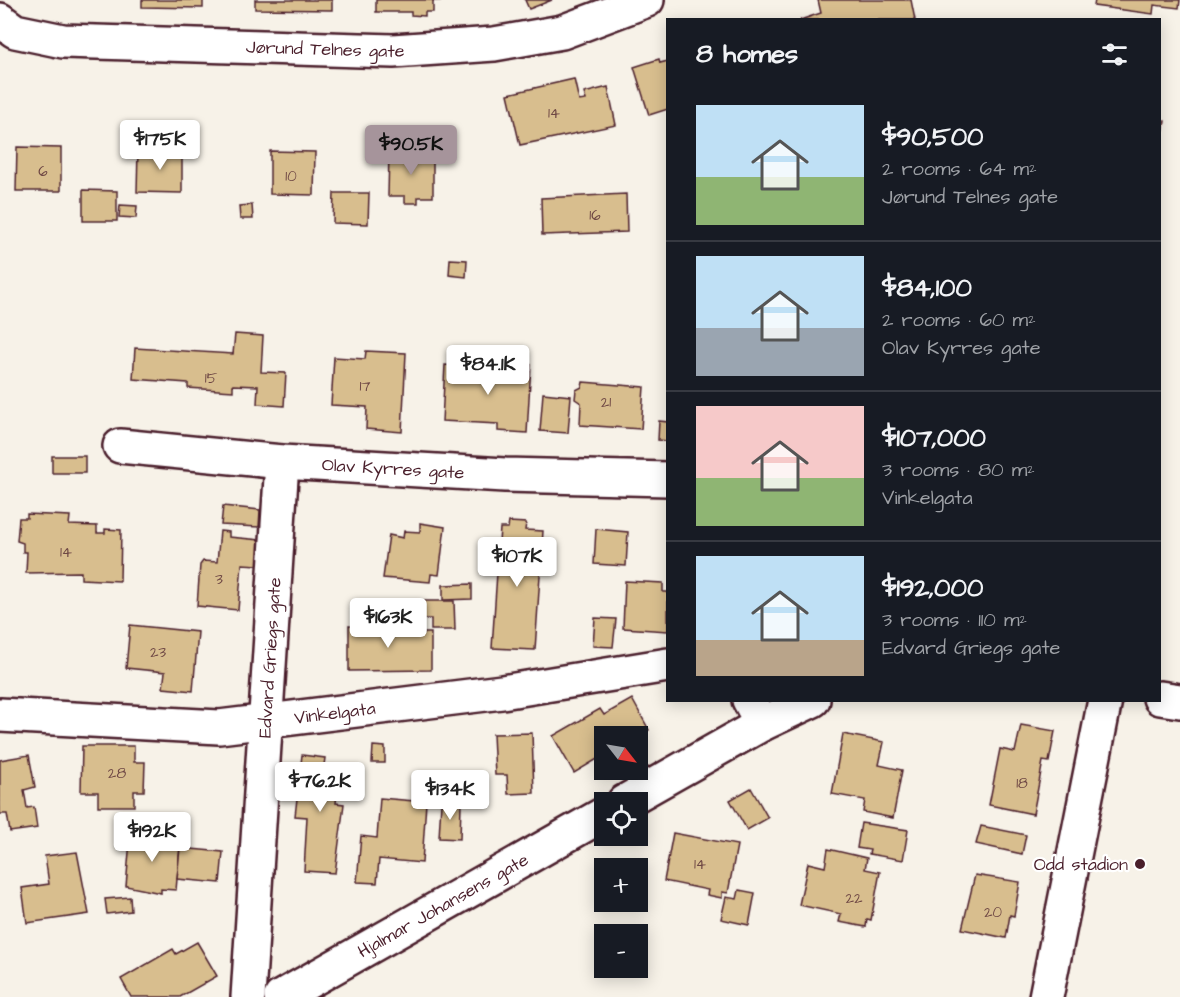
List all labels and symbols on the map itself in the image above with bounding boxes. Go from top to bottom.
street label: Jørund Telnes gate [246,34,406,64]
house number: 14 [548,103,560,124]
pin: $175K [118,120,202,171]
pin: $90.5K [362,125,460,176]
house number: 6 [38,161,48,182]
house number: 10 [285,166,297,187]
house number: 16 [589,205,601,226]
pin: $84.1K [439,345,537,396]
house number: 15 [205,368,218,389]
house number: 17 [359,376,371,397]
house number: 21 [601,392,611,413]
street label: Olav Kyrres gate [321,452,465,485]
pin: $107K [475,537,559,588]
house number: 14 [60,542,72,563]
house number: 3 [215,569,223,590]
street label: Edvard Griegs gate [252,576,287,739]
pin: $163K [346,598,430,649]
house number: 23 [150,642,166,663]
street label: Vinkelgata [293,695,377,730]
north arrow [594,726,648,780]
pin: $76.2K [271,762,369,813]
house number: 28 [108,763,126,784]
pin: $134K [408,770,492,821]
house number: 18 [1016,773,1028,794]
pin: $192K [110,812,194,863]
street label: Hjalmar Johansens gate [353,847,533,964]
place label: Odd stadion [1034,852,1128,877]
house number: 14 [694,854,706,875]
marker: Odd stadion [1133,857,1147,871]
house number: 22 [845,888,863,909]
house number: 20 [984,902,1003,923]

